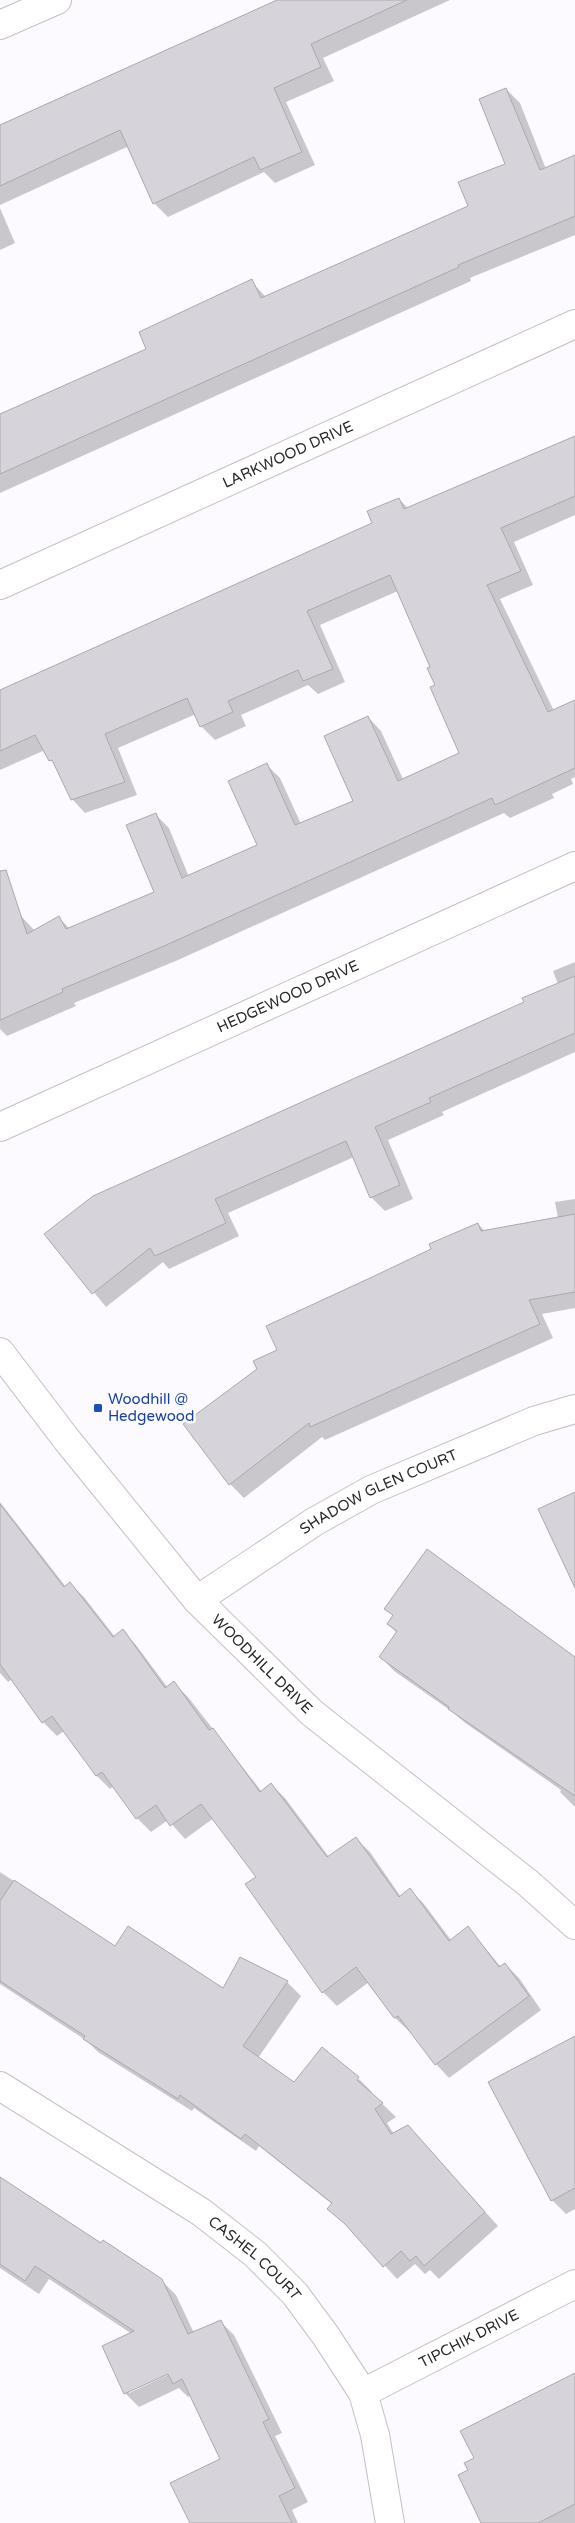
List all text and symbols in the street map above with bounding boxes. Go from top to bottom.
street label: LARKWOOD DRIVE [220,417,356,492]
street label: HEDGEWOOD DRIVE [214,956,362,1036]
place label: Woodhill @ Hedgewood [108,1390,194,1425]
marker: Woodhill @ Hedgewood [92,1402,104,1414]
street label: SHADOW GLEN COURT [296,1446,460,1538]
street label: WOODHILL DRIVE [208,1611,316,1717]
street label: CASHEL COURT [205,2212,305,2303]
street label: TIPCHIK DRIVE [416,2305,522,2372]

